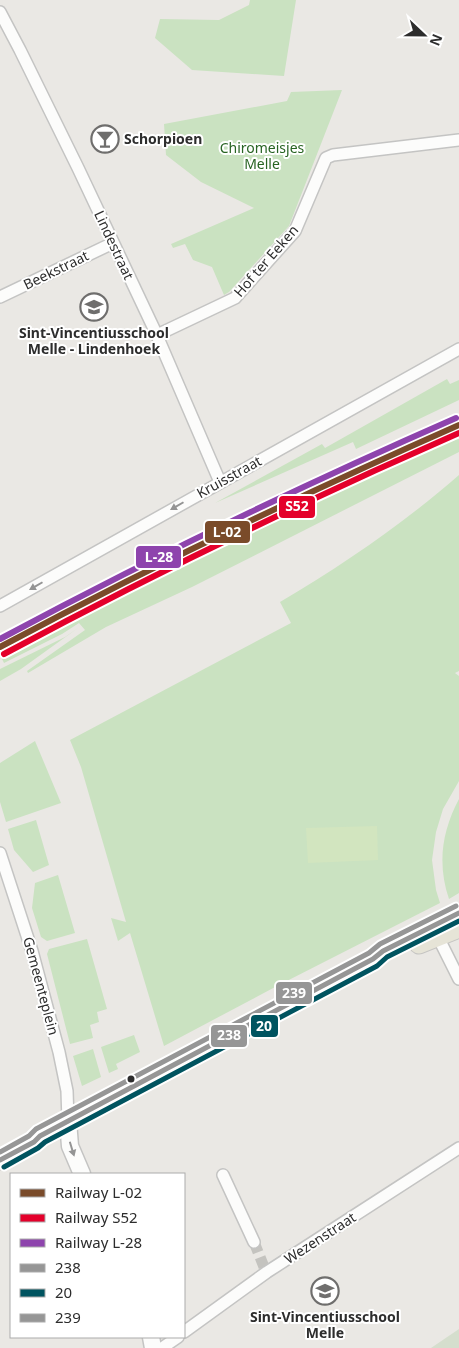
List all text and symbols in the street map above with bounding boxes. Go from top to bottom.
north arrow [399,10,449,60]
text: N [426,31,447,49]
bar icon: Schorpioen [90,124,120,154]
place label: Schorpioen [124,129,202,148]
park label: Chiromeisjes Melle [220,138,305,173]
street label: Lindestraat [90,207,139,282]
street label: Hof ter Eeken [229,221,302,301]
street label: Beekstraat [20,246,92,294]
school or university icon: Sint-Vincentiusschool Melle - Lindenhoek [79,292,109,322]
place label: Sint-Vincentiusschool Melle - Lindenhoek [19,323,169,358]
street label: Kruisstraat [193,451,265,502]
line badge: S52 [278,495,316,519]
text: S52 [285,496,309,515]
one-way arrow [171,501,184,510]
line badge: L-02 [204,520,251,544]
text: L-02 [213,522,241,541]
line badge: L-28 [135,545,182,569]
text: L-28 [145,547,173,566]
one-way arrow [29,582,43,590]
street label: Gemeenteplein [19,935,64,1037]
line badge: 239 [275,981,313,1005]
text: 239 [282,983,306,1002]
line badge: 20 [250,1014,279,1038]
text: 20 [256,1016,272,1035]
line badge: 238 [210,1024,248,1048]
text: 238 [217,1025,241,1044]
unlabelled marker [126,1074,136,1084]
one-way arrow [68,1141,76,1156]
legend [10,1173,185,1338]
text: Railway L-02 [55,1182,142,1202]
text: Railway S52 [55,1207,138,1227]
street label: Wezenstraat [280,1207,359,1268]
text: Railway L-28 [55,1232,142,1252]
text: 238 [55,1257,81,1277]
school or university icon: Sint-Vincentiusschool Melle [310,1276,340,1306]
text: 20 [55,1282,72,1302]
text: 239 [55,1307,81,1327]
place label: Sint-Vincentiusschool Melle [250,1307,400,1342]

